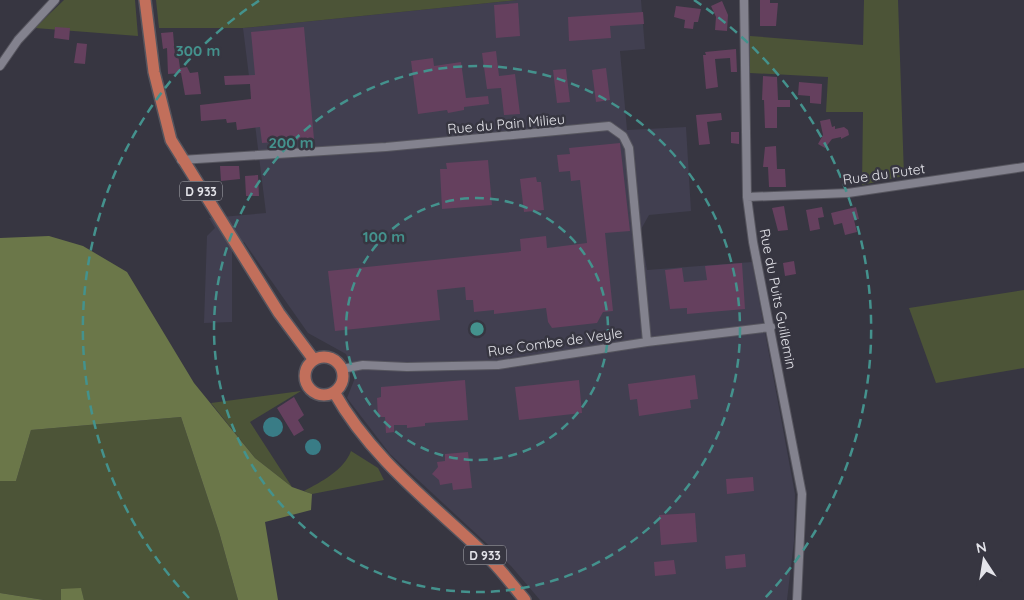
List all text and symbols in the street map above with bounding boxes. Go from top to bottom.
text: 300 m [176,41,220,60]
street label: Rue du Pain Milieu [447,110,565,138]
text: 200 m [269,133,314,152]
street label: Rue du Putet [842,159,927,189]
road number: D 933 [180,182,222,200]
text: 100 m [363,227,405,246]
street label: Rue du Puits Guillemin [756,227,800,371]
centre of rings [468,320,486,338]
street label: Rue Combe de Veyle [487,324,623,360]
north arrow [959,535,1009,585]
text: N [974,537,988,557]
road number: D 933 [464,546,506,564]

